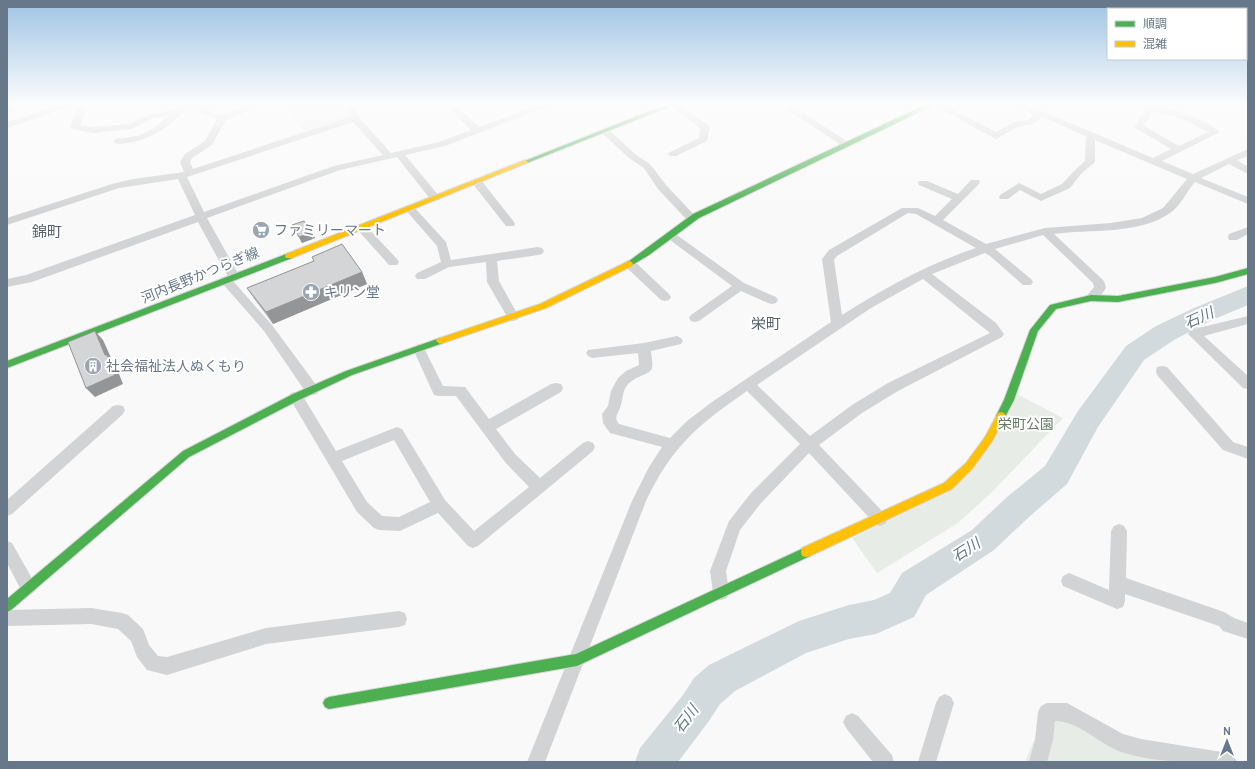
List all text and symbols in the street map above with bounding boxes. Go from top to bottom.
legend [1107,8,1247,60]
text: 順調 [1143,17,1167,33]
text: 混雑 [1143,37,1167,53]
supermarket icon: ファミリーマート [251,220,271,240]
district label: 錦町 [32,223,62,243]
place label: ファミリーマート [274,223,386,240]
street label: 河内長野かつらぎ線 [139,245,262,308]
pharmacy icon: キリン堂 [301,282,321,302]
place label: キリン堂 [324,285,380,302]
water label: 石川 [1182,304,1219,334]
district label: 栄町 [751,316,781,335]
building icon: 社会福祉法人ぬくもり [83,356,103,376]
place label: 社会福祉法人ぬくもり [106,359,246,376]
park label: 栄町公園 [998,417,1054,434]
water label: 石川 [949,534,986,567]
water label: 石川 [671,701,705,738]
north arrow [1207,721,1247,761]
text: N [1223,725,1231,739]

